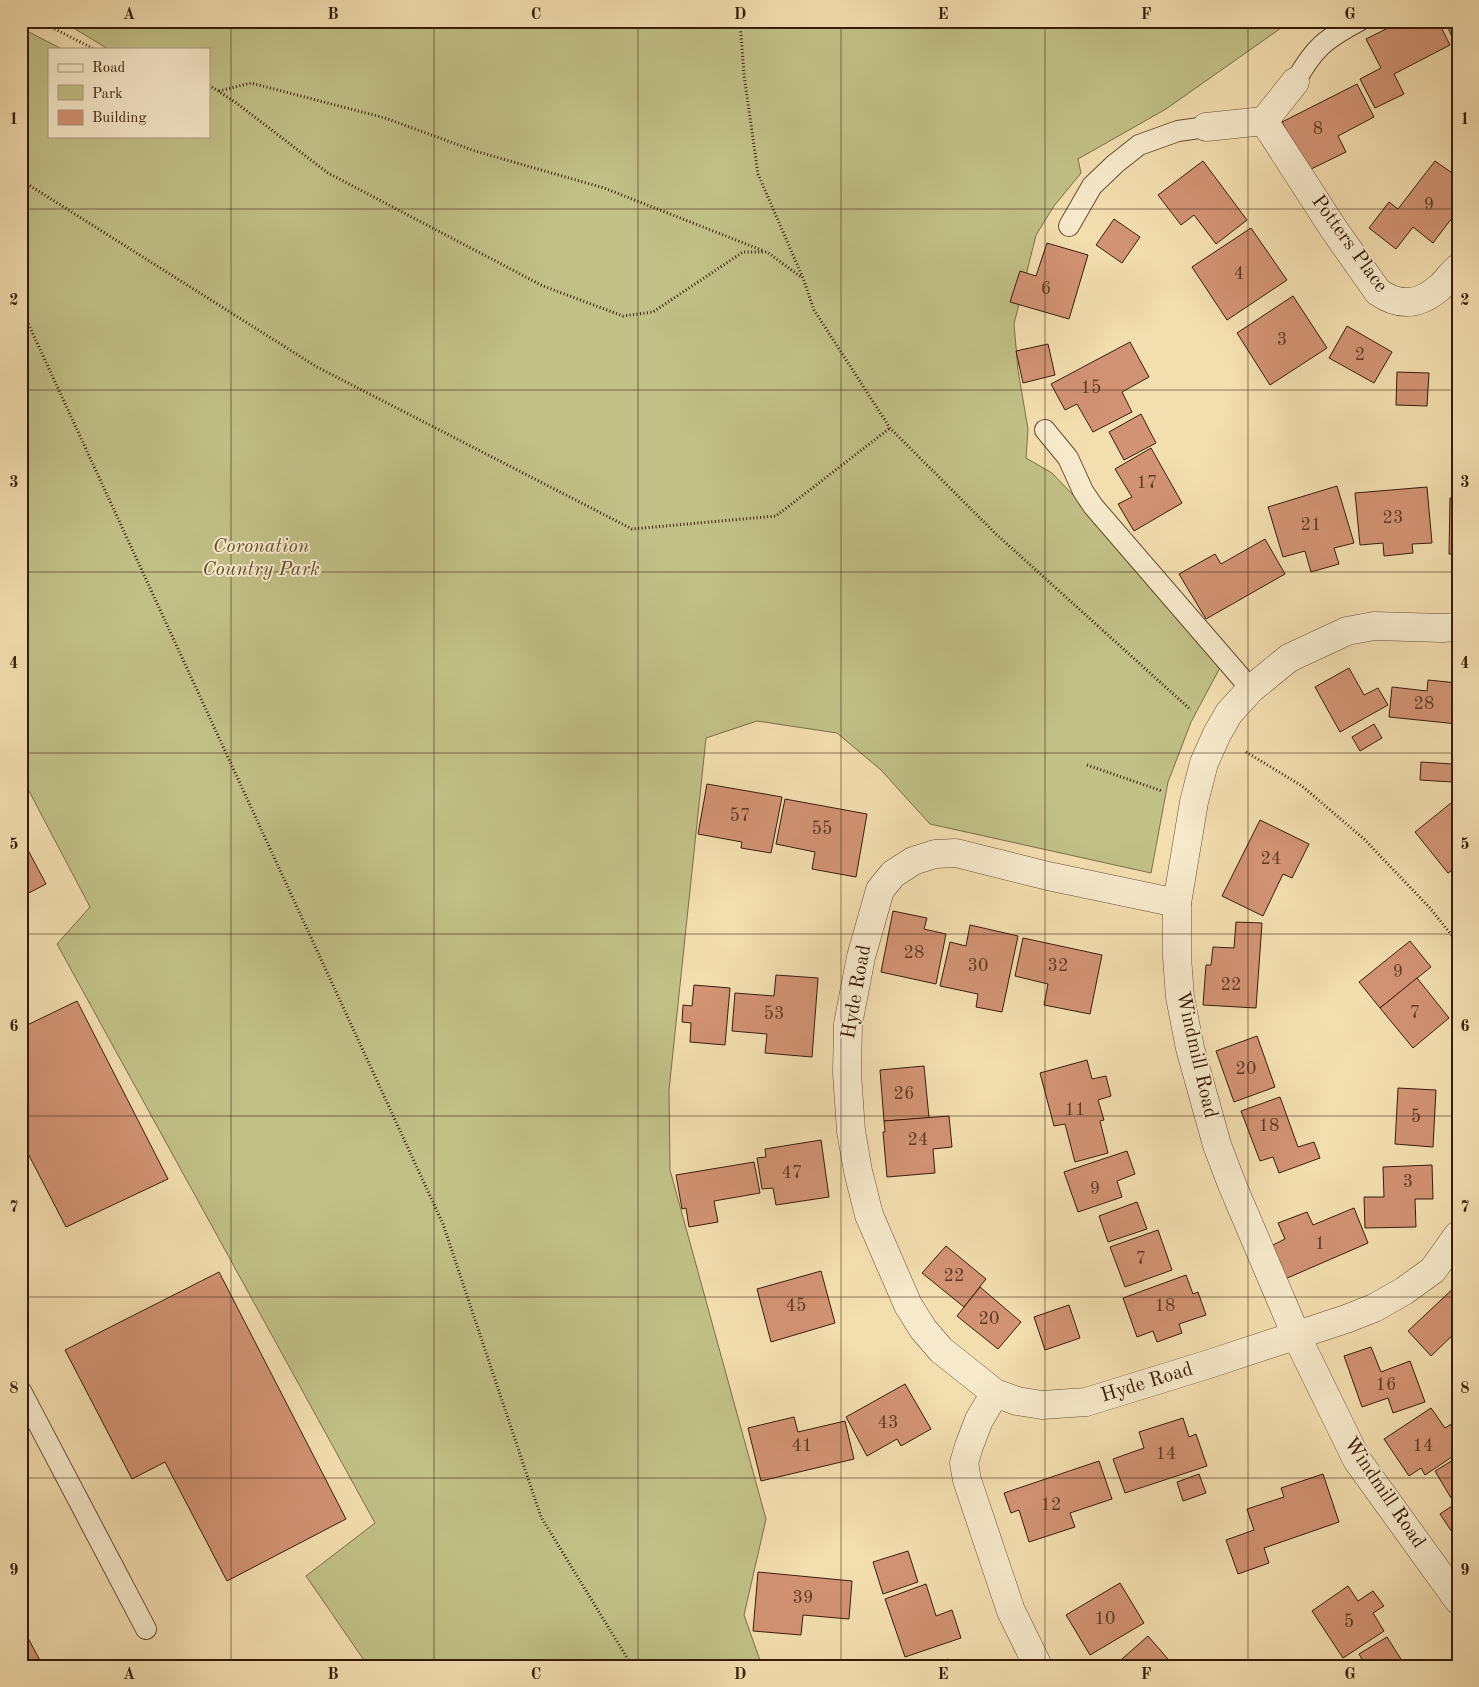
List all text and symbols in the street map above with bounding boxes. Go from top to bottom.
text: A [123,7,135,23]
text: B [327,7,339,23]
text: C [531,7,541,23]
text: D [734,7,746,23]
text: E [937,7,949,23]
text: F [1141,7,1152,23]
text: G [1344,7,1356,23]
legend [48,48,210,138]
text: Road [92,61,126,76]
text: Park [92,87,123,102]
text: Building [92,111,147,126]
text: 1 [9,112,19,128]
text: 1 [1460,112,1470,128]
house number: 8 [1313,120,1323,138]
street label: Potters Place [1307,192,1391,296]
house number: 9 [1424,196,1434,214]
house number: 4 [1234,265,1244,283]
house number: 6 [1041,280,1051,298]
text: 2 [9,293,19,309]
text: 2 [1460,293,1470,309]
house number: 3 [1277,331,1287,349]
house number: 2 [1355,346,1365,364]
house number: 15 [1081,379,1101,397]
house number: 17 [1137,474,1157,492]
text: 3 [9,475,19,491]
text: 3 [1460,475,1470,491]
house number: 23 [1383,509,1403,527]
house number: 21 [1301,516,1321,534]
park label: Coronation Country Park [202,537,320,580]
text: 4 [9,656,19,672]
text: 4 [1460,656,1470,672]
house number: 28 [1414,695,1434,713]
house number: 57 [730,807,750,825]
house number: 55 [812,820,832,838]
text: 5 [9,837,19,853]
text: 5 [1460,837,1470,853]
house number: 24 [1261,850,1281,868]
street label: Hyde Road [839,943,875,1041]
house number: 28 [904,944,924,962]
house number: 30 [968,957,988,975]
house number: 32 [1048,957,1068,975]
house number: 9 [1393,963,1403,981]
house number: 22 [1221,976,1241,994]
street label: Windmill Road [1172,990,1220,1120]
house number: 7 [1410,1004,1420,1022]
house number: 53 [764,1005,784,1023]
text: 6 [9,1019,19,1035]
text: 6 [1460,1019,1470,1035]
house number: 20 [1236,1060,1256,1078]
house number: 26 [894,1085,914,1103]
house number: 11 [1065,1101,1085,1119]
house number: 5 [1411,1108,1421,1126]
house number: 18 [1259,1117,1279,1135]
house number: 24 [908,1131,928,1149]
house number: 47 [782,1164,802,1182]
house number: 3 [1403,1173,1413,1191]
house number: 9 [1090,1180,1100,1198]
text: 7 [9,1200,19,1216]
text: 7 [1460,1200,1470,1216]
house number: 1 [1315,1235,1325,1253]
house number: 7 [1136,1250,1146,1268]
house number: 22 [944,1267,964,1285]
house number: 45 [786,1297,806,1315]
house number: 18 [1155,1297,1175,1315]
house number: 20 [979,1310,999,1328]
street label: Hyde Road [1099,1360,1195,1406]
house number: 16 [1376,1376,1396,1394]
text: 8 [9,1381,19,1397]
text: 8 [1460,1381,1470,1397]
house number: 43 [878,1414,898,1432]
street label: Windmill Road [1340,1434,1428,1552]
house number: 41 [792,1437,812,1455]
house number: 14 [1413,1437,1433,1455]
house number: 14 [1156,1445,1176,1463]
house number: 12 [1041,1496,1061,1514]
text: 9 [9,1563,19,1579]
text: 9 [1460,1563,1470,1579]
house number: 39 [793,1589,813,1607]
house number: 10 [1095,1610,1115,1628]
house number: 5 [1344,1613,1354,1631]
text: A [123,1667,135,1683]
text: B [327,1667,339,1683]
text: C [531,1667,541,1683]
text: D [734,1667,746,1683]
text: E [937,1667,949,1683]
text: F [1141,1667,1152,1683]
text: G [1344,1667,1356,1683]

